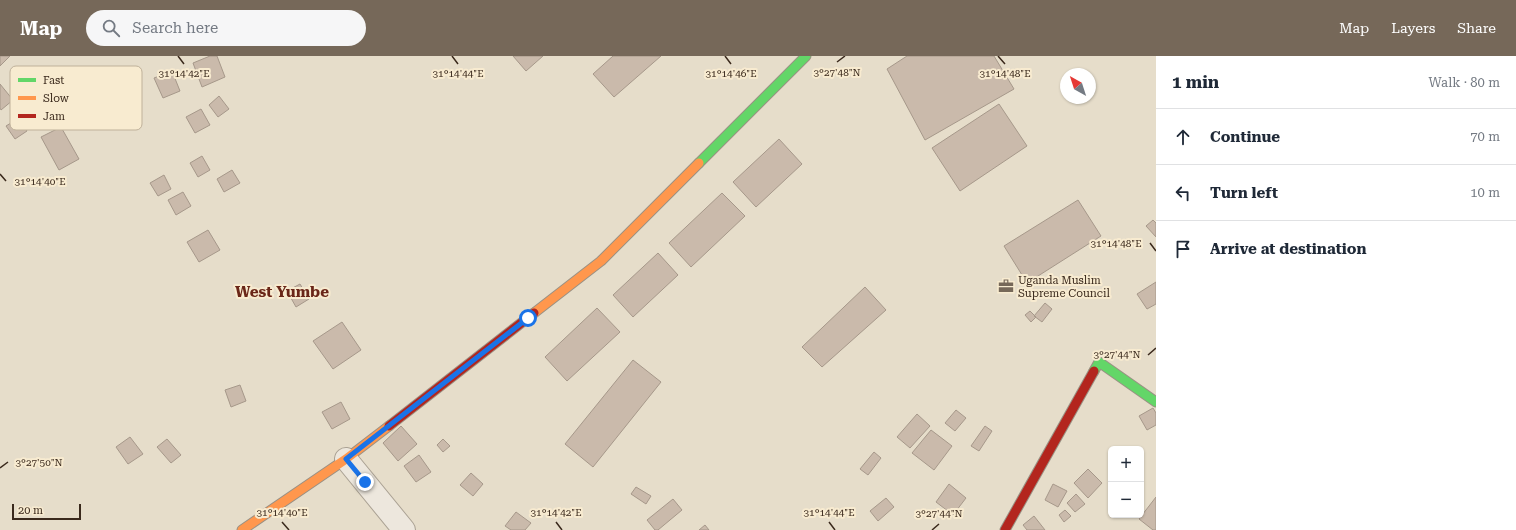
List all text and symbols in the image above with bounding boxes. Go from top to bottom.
search box [86,10,366,46]
text: Map [20,17,62,40]
icon: search [100,17,122,39]
text: Search here [132,19,218,37]
text: Map [1339,20,1369,36]
text: Layers [1391,20,1435,36]
text: Share [1457,20,1496,36]
legend [10,66,142,130]
text: 3°27'48"N [813,67,861,78]
text: 31°14'42"E [158,68,210,79]
text: 31°14'44"E [432,68,484,79]
text: 31°14'46"E [705,68,757,79]
text: 31°14'48"E [979,68,1031,79]
north arrow [1060,68,1096,104]
text: 1 min [1172,72,1219,92]
text: Fast [43,74,64,87]
text: Walk · 80 m [1428,75,1500,90]
text: Slow [43,92,70,105]
text: Jam [43,110,65,123]
icon: ahead [1172,126,1194,148]
text: Continue [1210,128,1280,146]
text: 70 m [1470,129,1500,144]
text: 31°14'40"E [14,176,66,187]
icon: left [1172,182,1194,204]
text: Turn left [1210,184,1278,202]
text: 10 m [1470,185,1500,200]
text: 31°14'48"E [1090,238,1142,249]
icon: arrive [1172,238,1194,260]
text: Arrive at destination [1210,240,1366,258]
place label: Uganda Muslim Supreme Council [1018,274,1111,300]
office icon: Uganda Muslim Supreme Council [997,277,1015,295]
district label: West Yumbe [235,283,329,301]
route start [519,309,537,327]
text: 3°27'44"N [1093,349,1141,360]
map controls [1108,446,1144,518]
button: + [1108,446,1144,482]
text: 3°27'50"N [15,457,63,468]
route end [356,473,374,491]
button: − [1108,482,1144,518]
scale bar [12,502,81,521]
text: 20 m [18,504,43,517]
text: 31°14'40"E [256,507,308,518]
text: 31°14'42"E [530,507,582,518]
text: 31°14'44"E [803,507,855,518]
text: 3°27'44"N [915,508,963,519]

